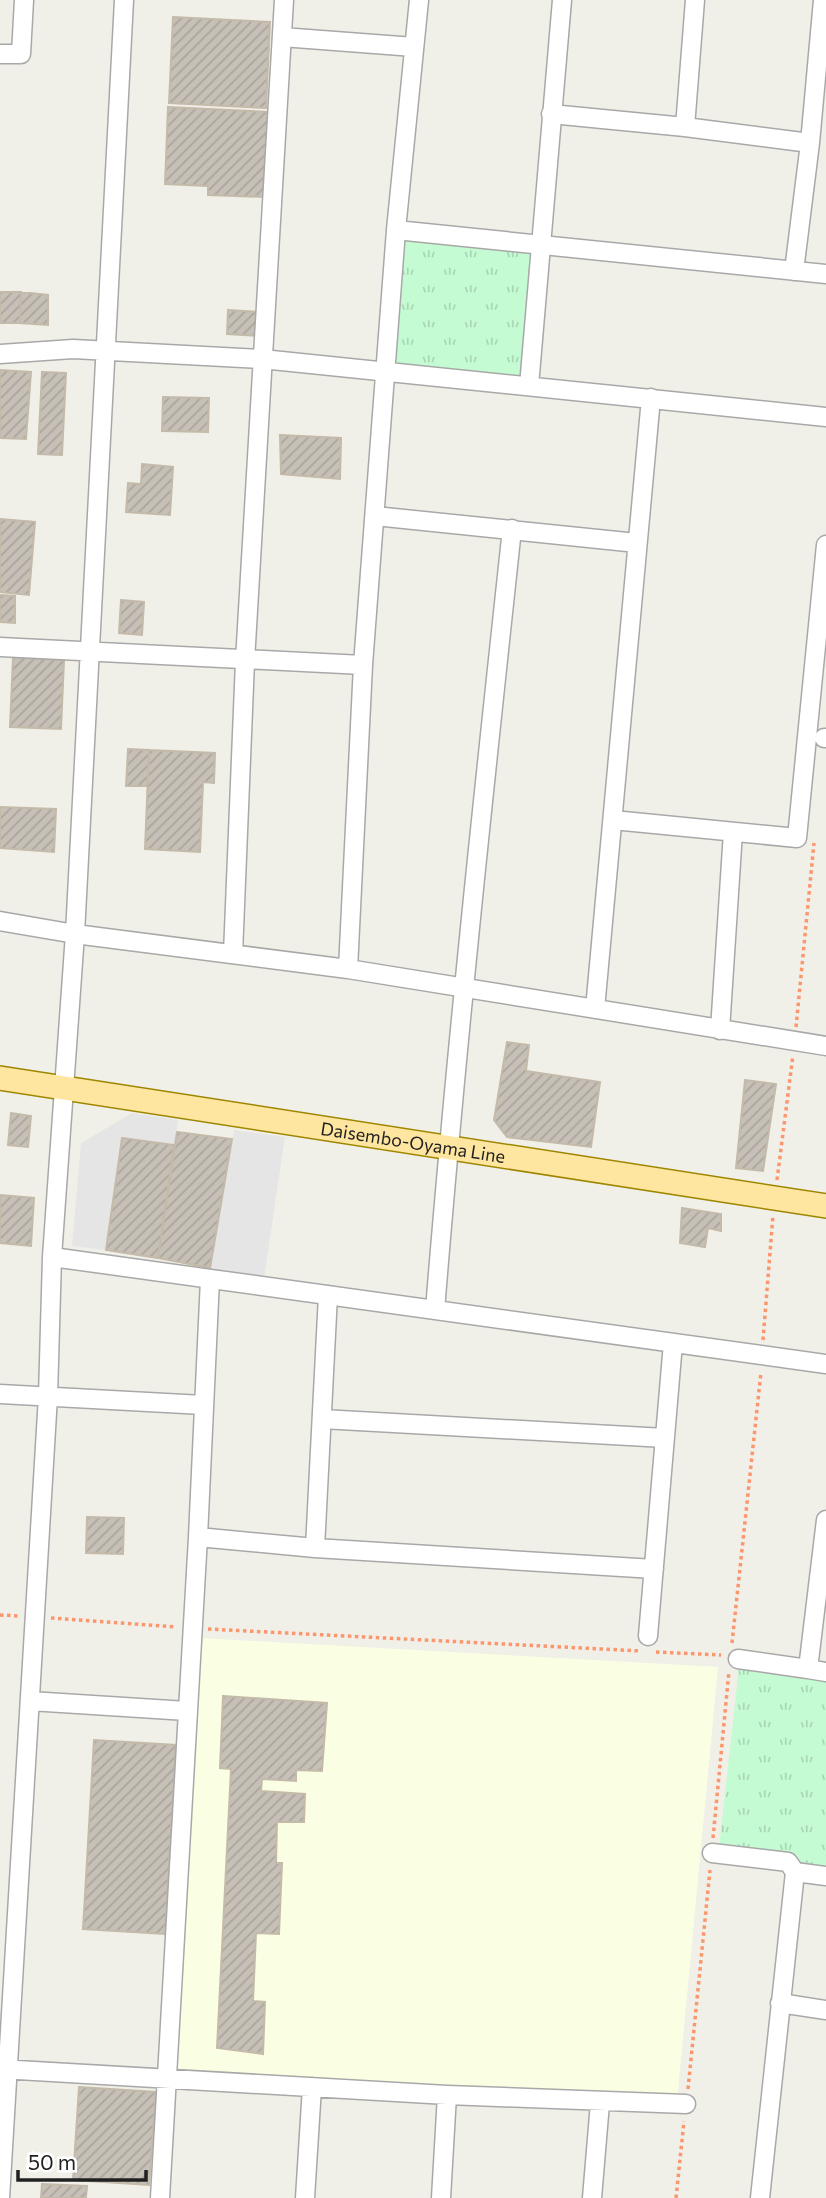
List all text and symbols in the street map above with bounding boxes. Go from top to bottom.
street label: Daisembo-Oyama Line [319,1117,507,1167]
scale bar [18,2138,145,2182]
text: 50 m [28,2149,76,2174]

